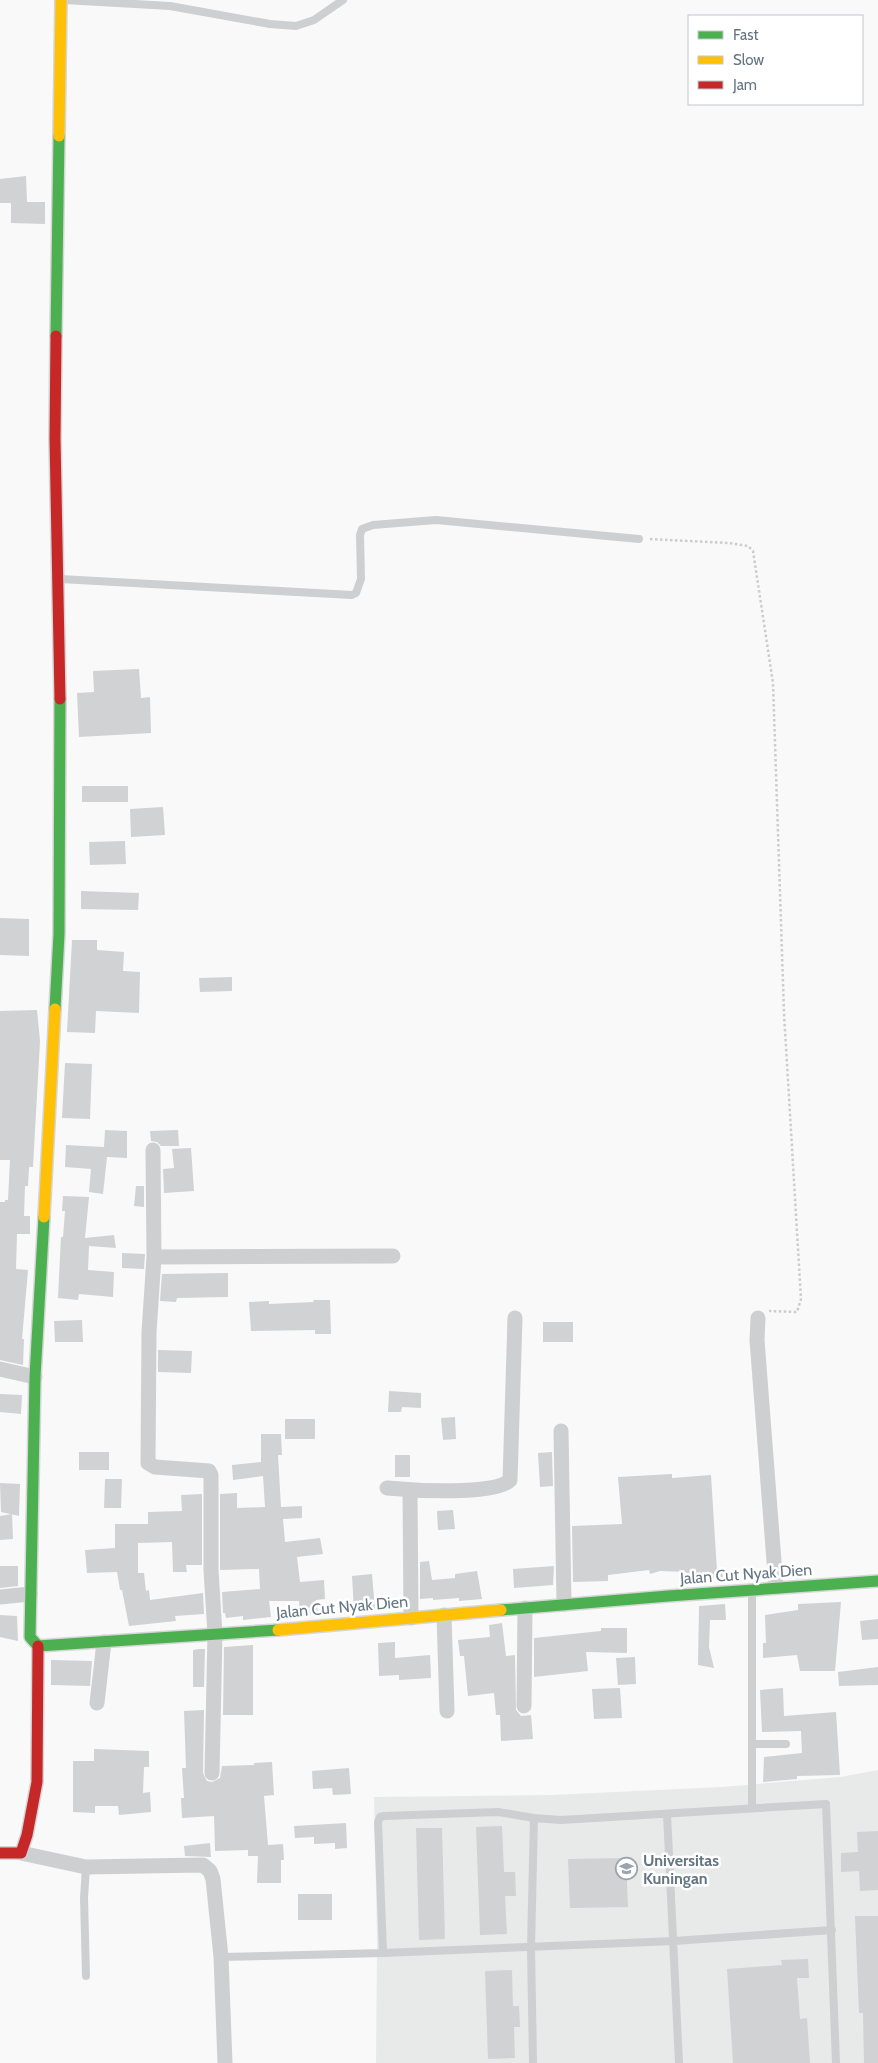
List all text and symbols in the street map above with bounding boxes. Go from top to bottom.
legend [688,15,863,105]
text: Fast [733,26,758,44]
text: Slow [733,51,764,69]
text: Jam [732,76,757,94]
street label: Jalan Cut Nyak Dien [678,1560,813,1588]
street label: Jalan Cut Nyak Dien [274,1592,409,1622]
place label: Universitas Kuningan [643,1851,719,1888]
school or university icon: Universitas Kuningan [615,1857,639,1881]

